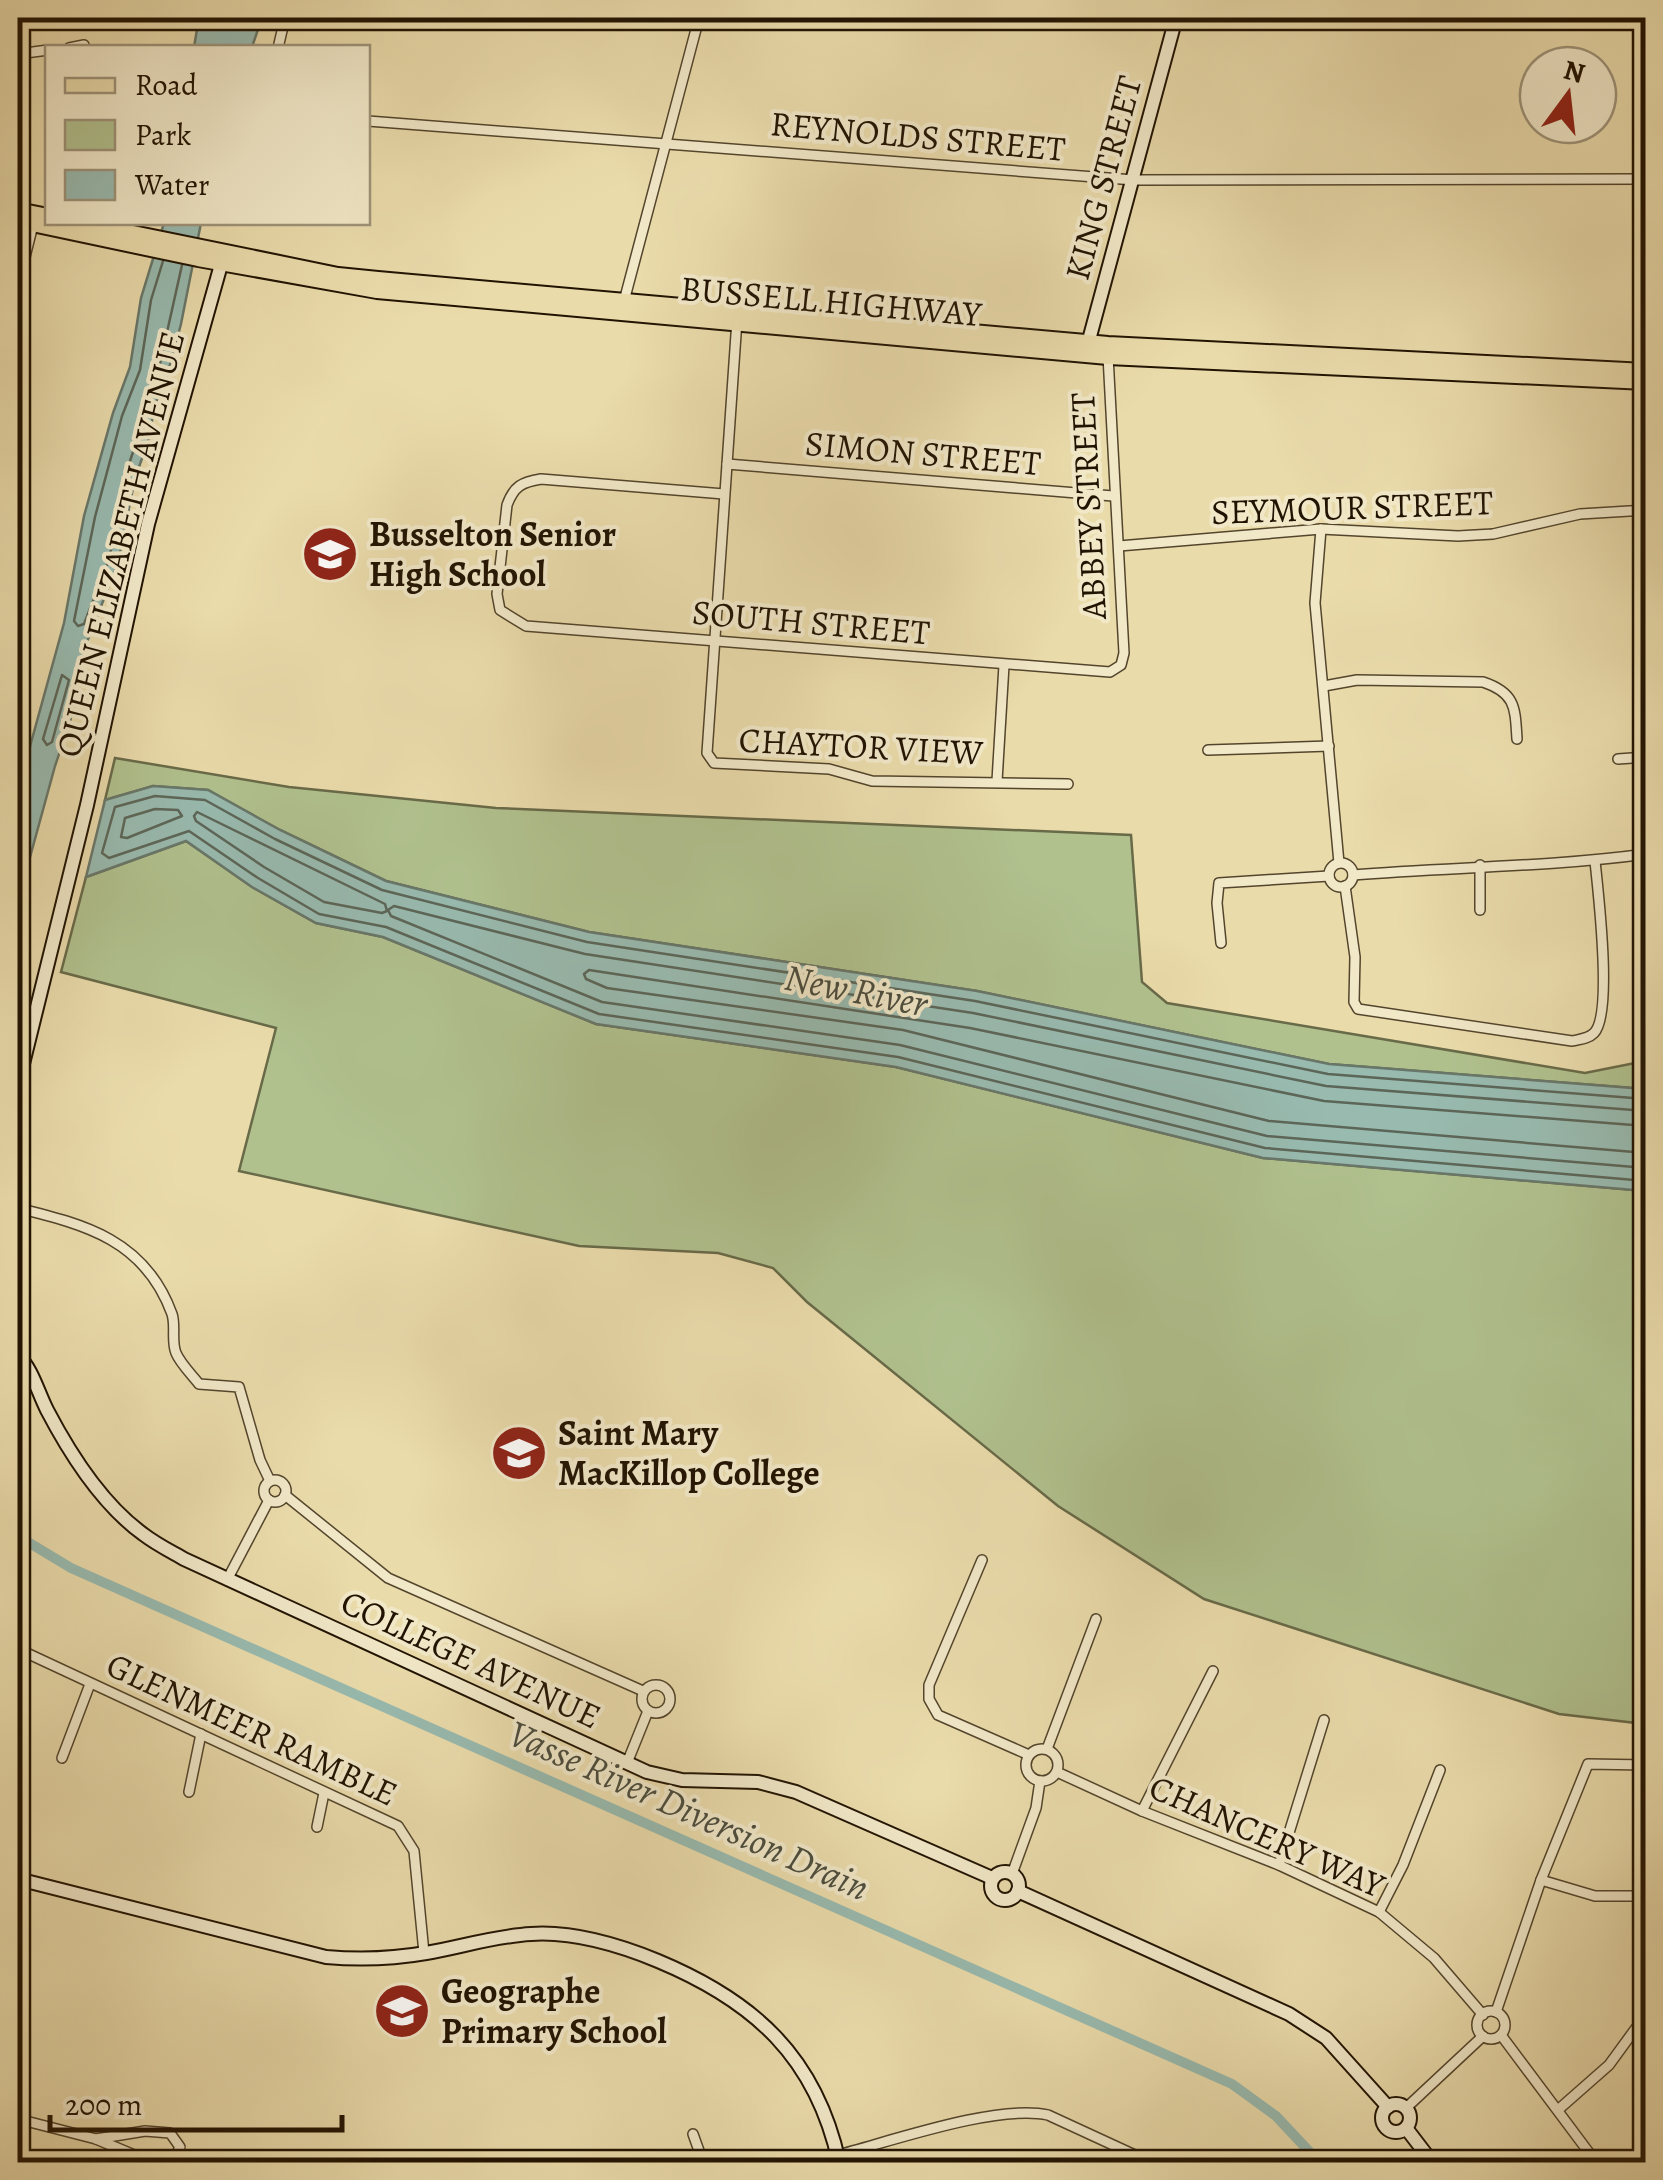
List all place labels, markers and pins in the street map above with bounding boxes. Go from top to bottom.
place label: Busselton Senior High School [369,510,616,598]
school or university icon: Busselton Senior High School [300,524,360,584]
place label: Saint Mary MacKillop College [558,1409,820,1497]
school or university icon: Saint Mary MacKillop College [489,1423,549,1483]
place label: Geographe Primary School [441,1967,667,2055]
school or university icon: Geographe Primary School [372,1981,432,2041]

